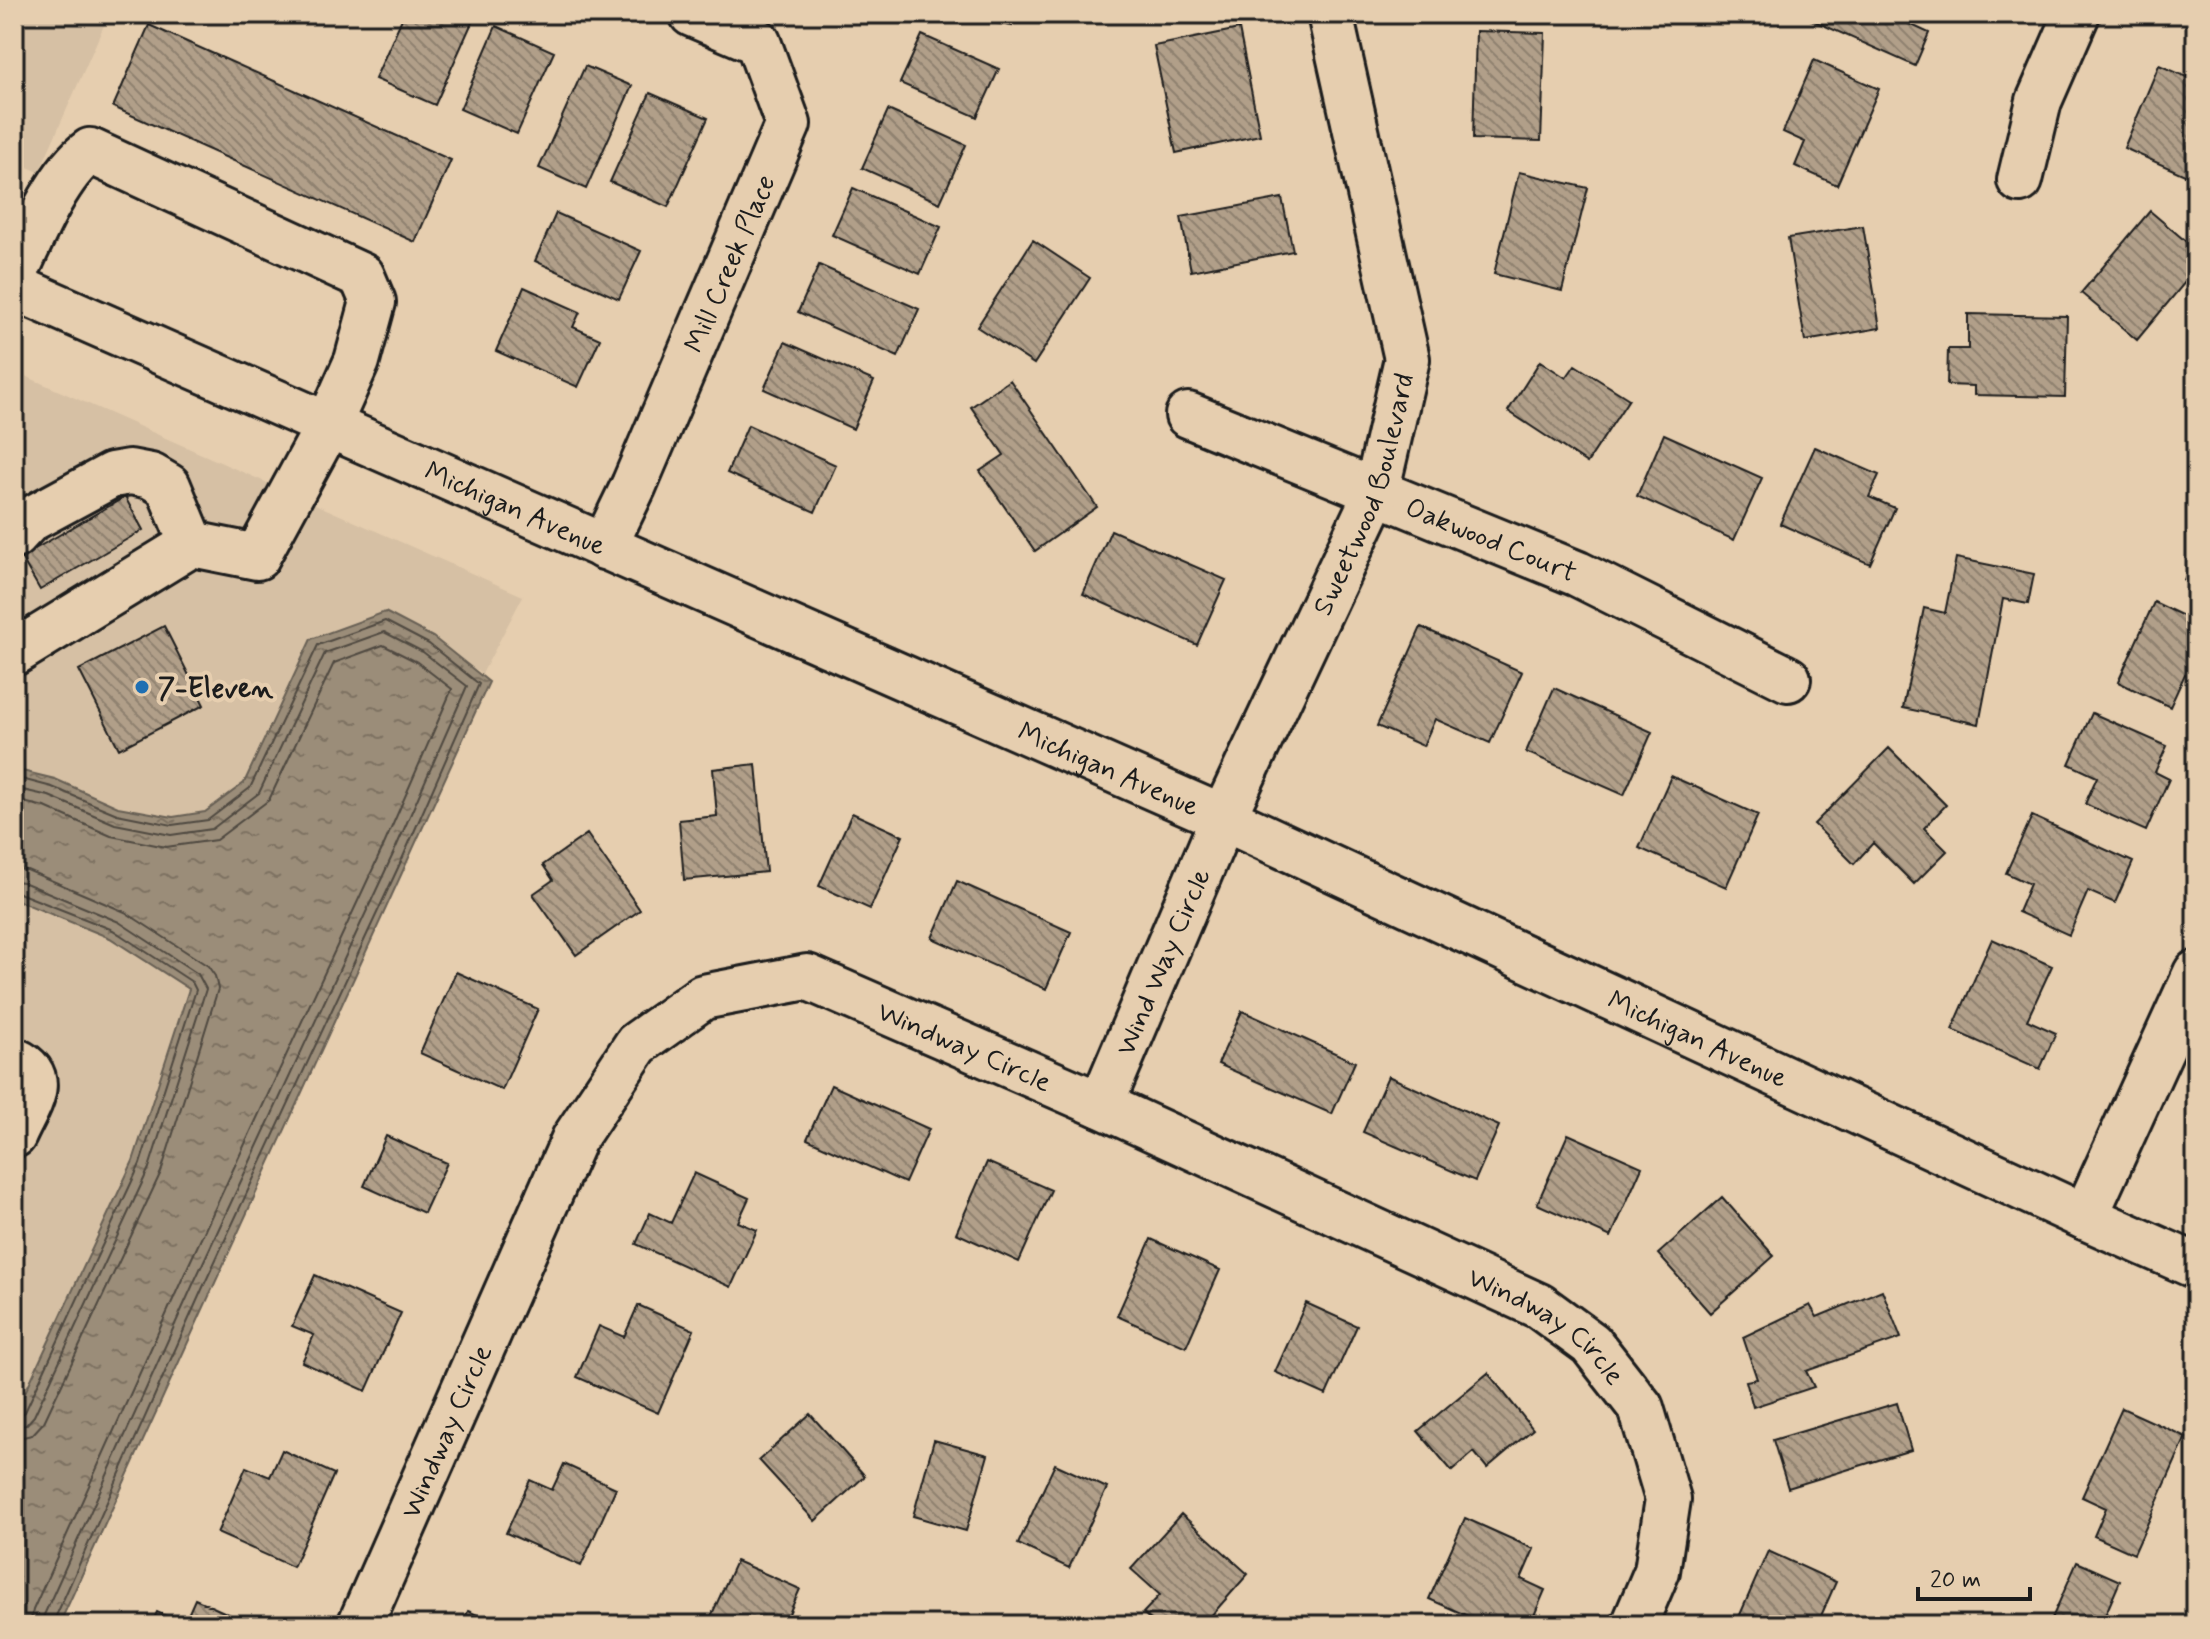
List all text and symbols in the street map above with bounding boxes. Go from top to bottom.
street label: Mill Creek Place [677,169,785,359]
street label: Sweetwood Boulevard [1305,370,1424,622]
street label: Michigan Avenue [418,454,611,566]
street label: Oakwood Court [1400,490,1582,593]
place label: 7-Eleven [158,671,274,708]
marker: 7-Eleven [133,678,151,696]
street label: Michigan Avenue [1012,714,1205,826]
street label: Wind Way Circle [1108,863,1220,1062]
street label: Michigan Avenue [1601,983,1793,1098]
street label: Windway Circle [871,994,1057,1102]
street label: Windway Circle [1462,1260,1632,1393]
street label: Windway Circle [393,1339,502,1525]
scale bar [1918,1551,2030,1601]
text: 20 m [1930,1565,1981,1596]

